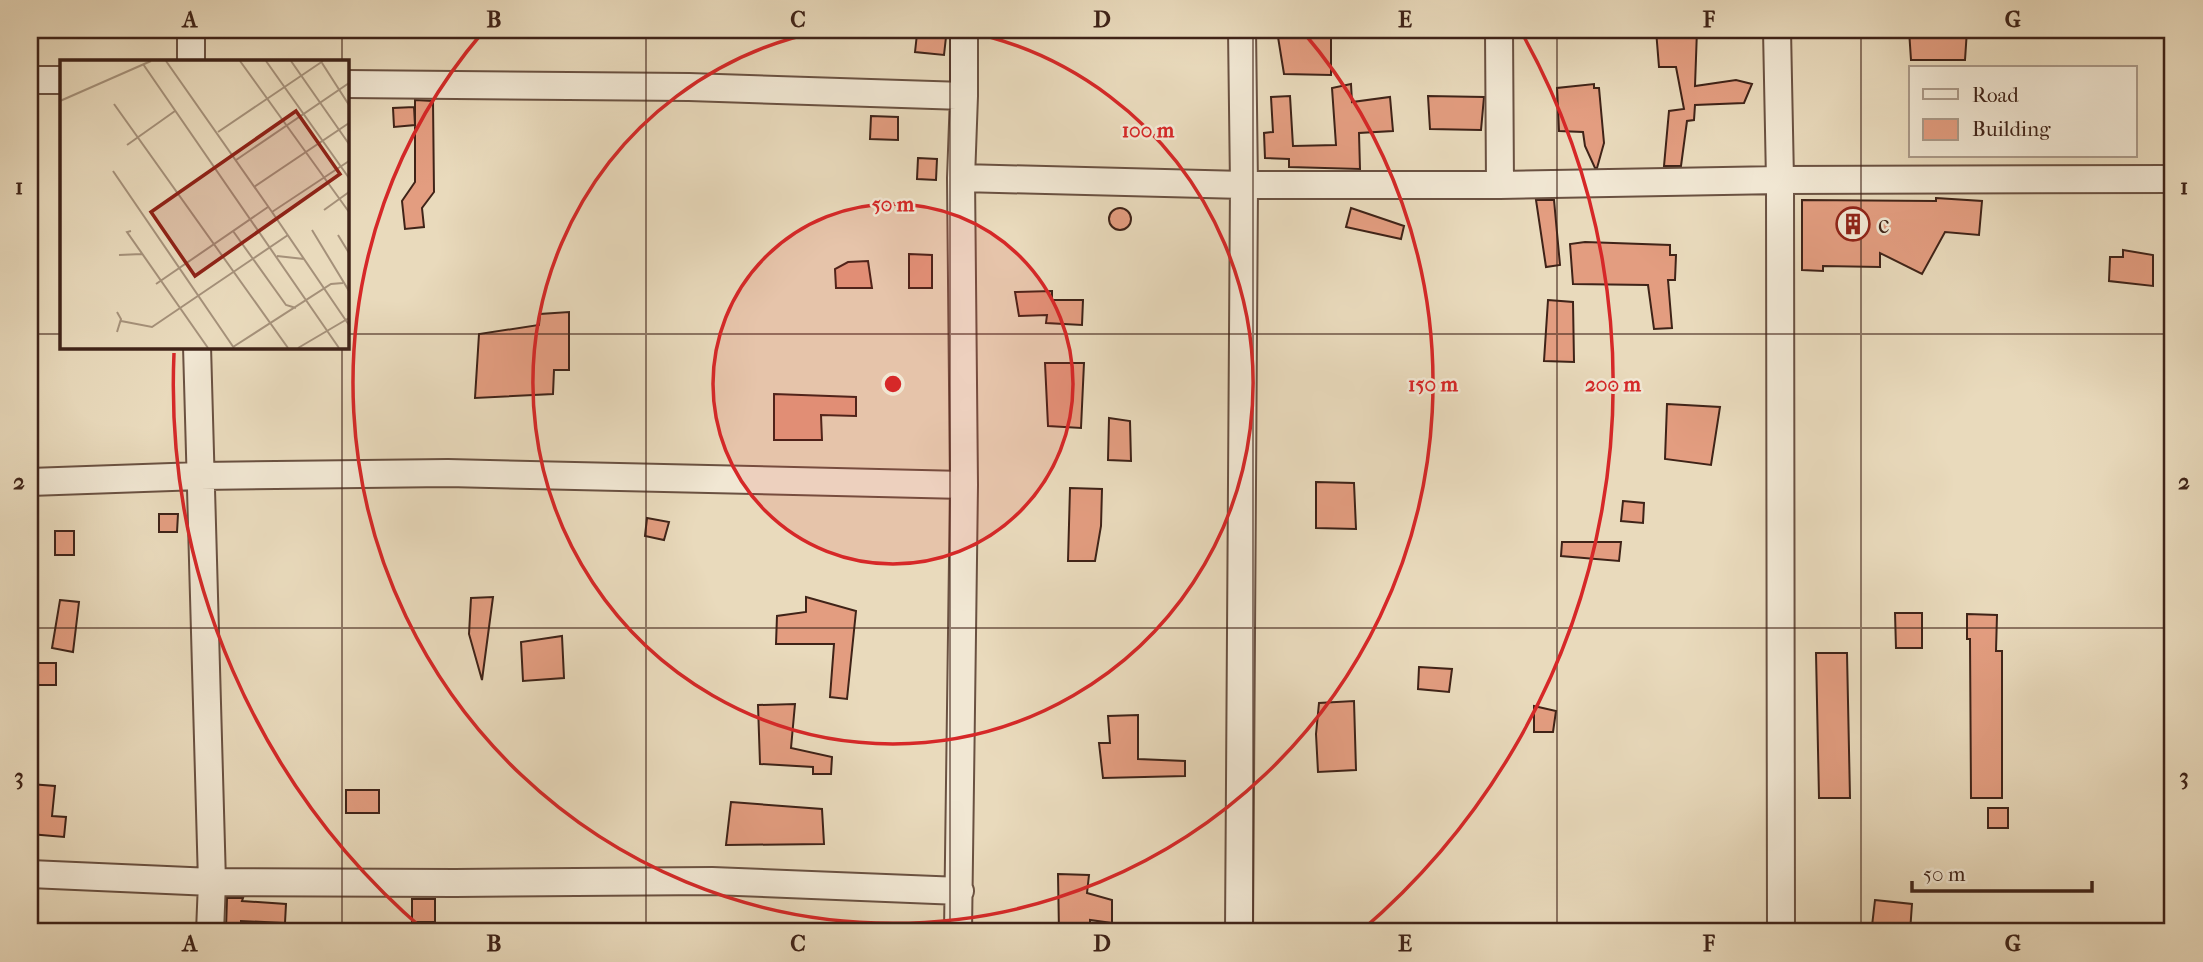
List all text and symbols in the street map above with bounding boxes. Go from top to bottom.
text: A [181,6,199,33]
text: B [487,6,502,33]
text: C [790,6,806,33]
text: D [1093,6,1111,33]
text: E [1398,6,1412,33]
text: F [1702,6,1716,33]
text: G [2005,6,2021,33]
inset map [60,60,348,348]
legend [1909,66,2136,158]
text: Road [1972,83,2019,107]
text: Building [1972,117,2051,141]
text: 100 m [1122,118,1175,142]
text: 1 [15,173,23,200]
text: 1 [2180,173,2188,200]
text: 50 m [872,192,915,216]
building icon: c [1834,205,1872,243]
place label: c [1878,209,1889,240]
centre of rings [881,372,905,396]
text: 150 m [1408,372,1459,396]
text: 200 m [1585,372,1642,396]
text: 2 [13,468,25,495]
text: 2 [2178,468,2190,495]
text: 3 [14,763,24,790]
text: 3 [2179,763,2189,790]
scale bar [1912,850,2093,894]
text: 50 m [1923,862,1966,886]
text: A [181,930,199,957]
text: B [487,930,502,957]
text: C [790,930,806,957]
text: D [1093,930,1111,957]
text: E [1398,930,1412,957]
text: F [1702,930,1716,957]
text: G [2005,930,2021,957]

